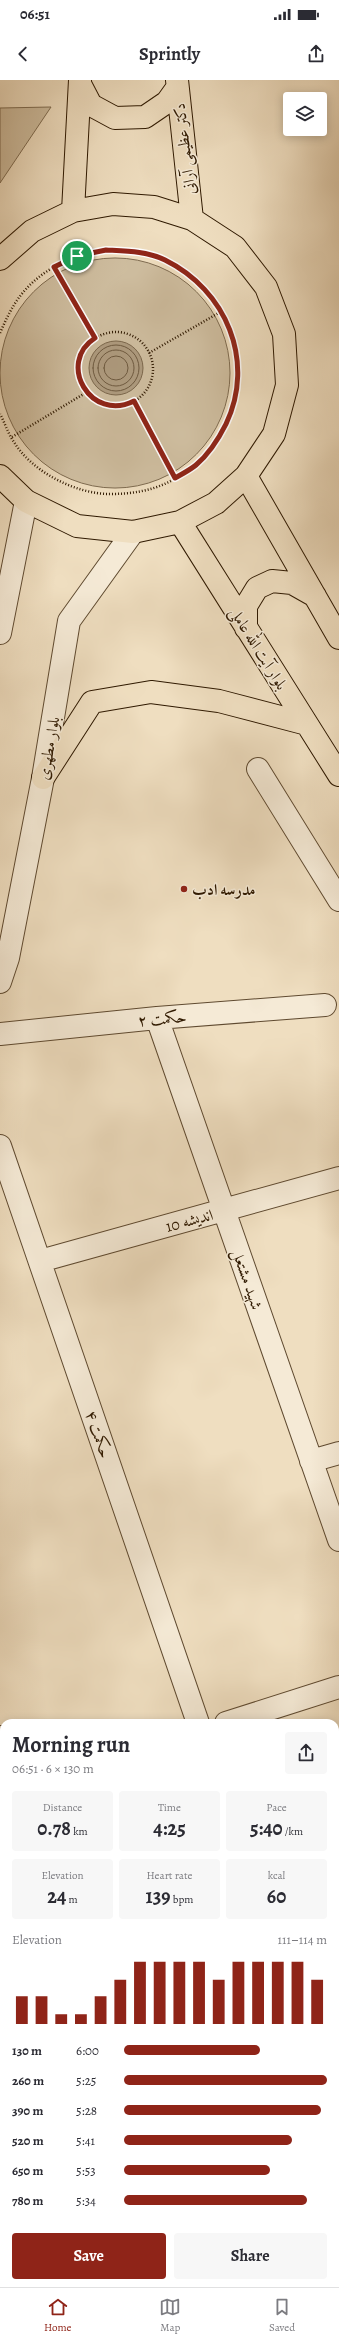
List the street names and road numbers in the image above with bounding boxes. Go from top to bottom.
street label: دکتر عظیمی آرانی [168,102,202,196]
street label: بلوار آیت‌ الله عاملی [224,602,294,694]
street label: بلوار مطهری [33,715,65,782]
street label: حکمت ۲ [137,1006,187,1032]
street label: اندیشه 10 [163,1204,216,1238]
street label: شهید مشتعل [226,1246,268,1313]
street label: حکمت ۴ [80,1408,116,1461]

